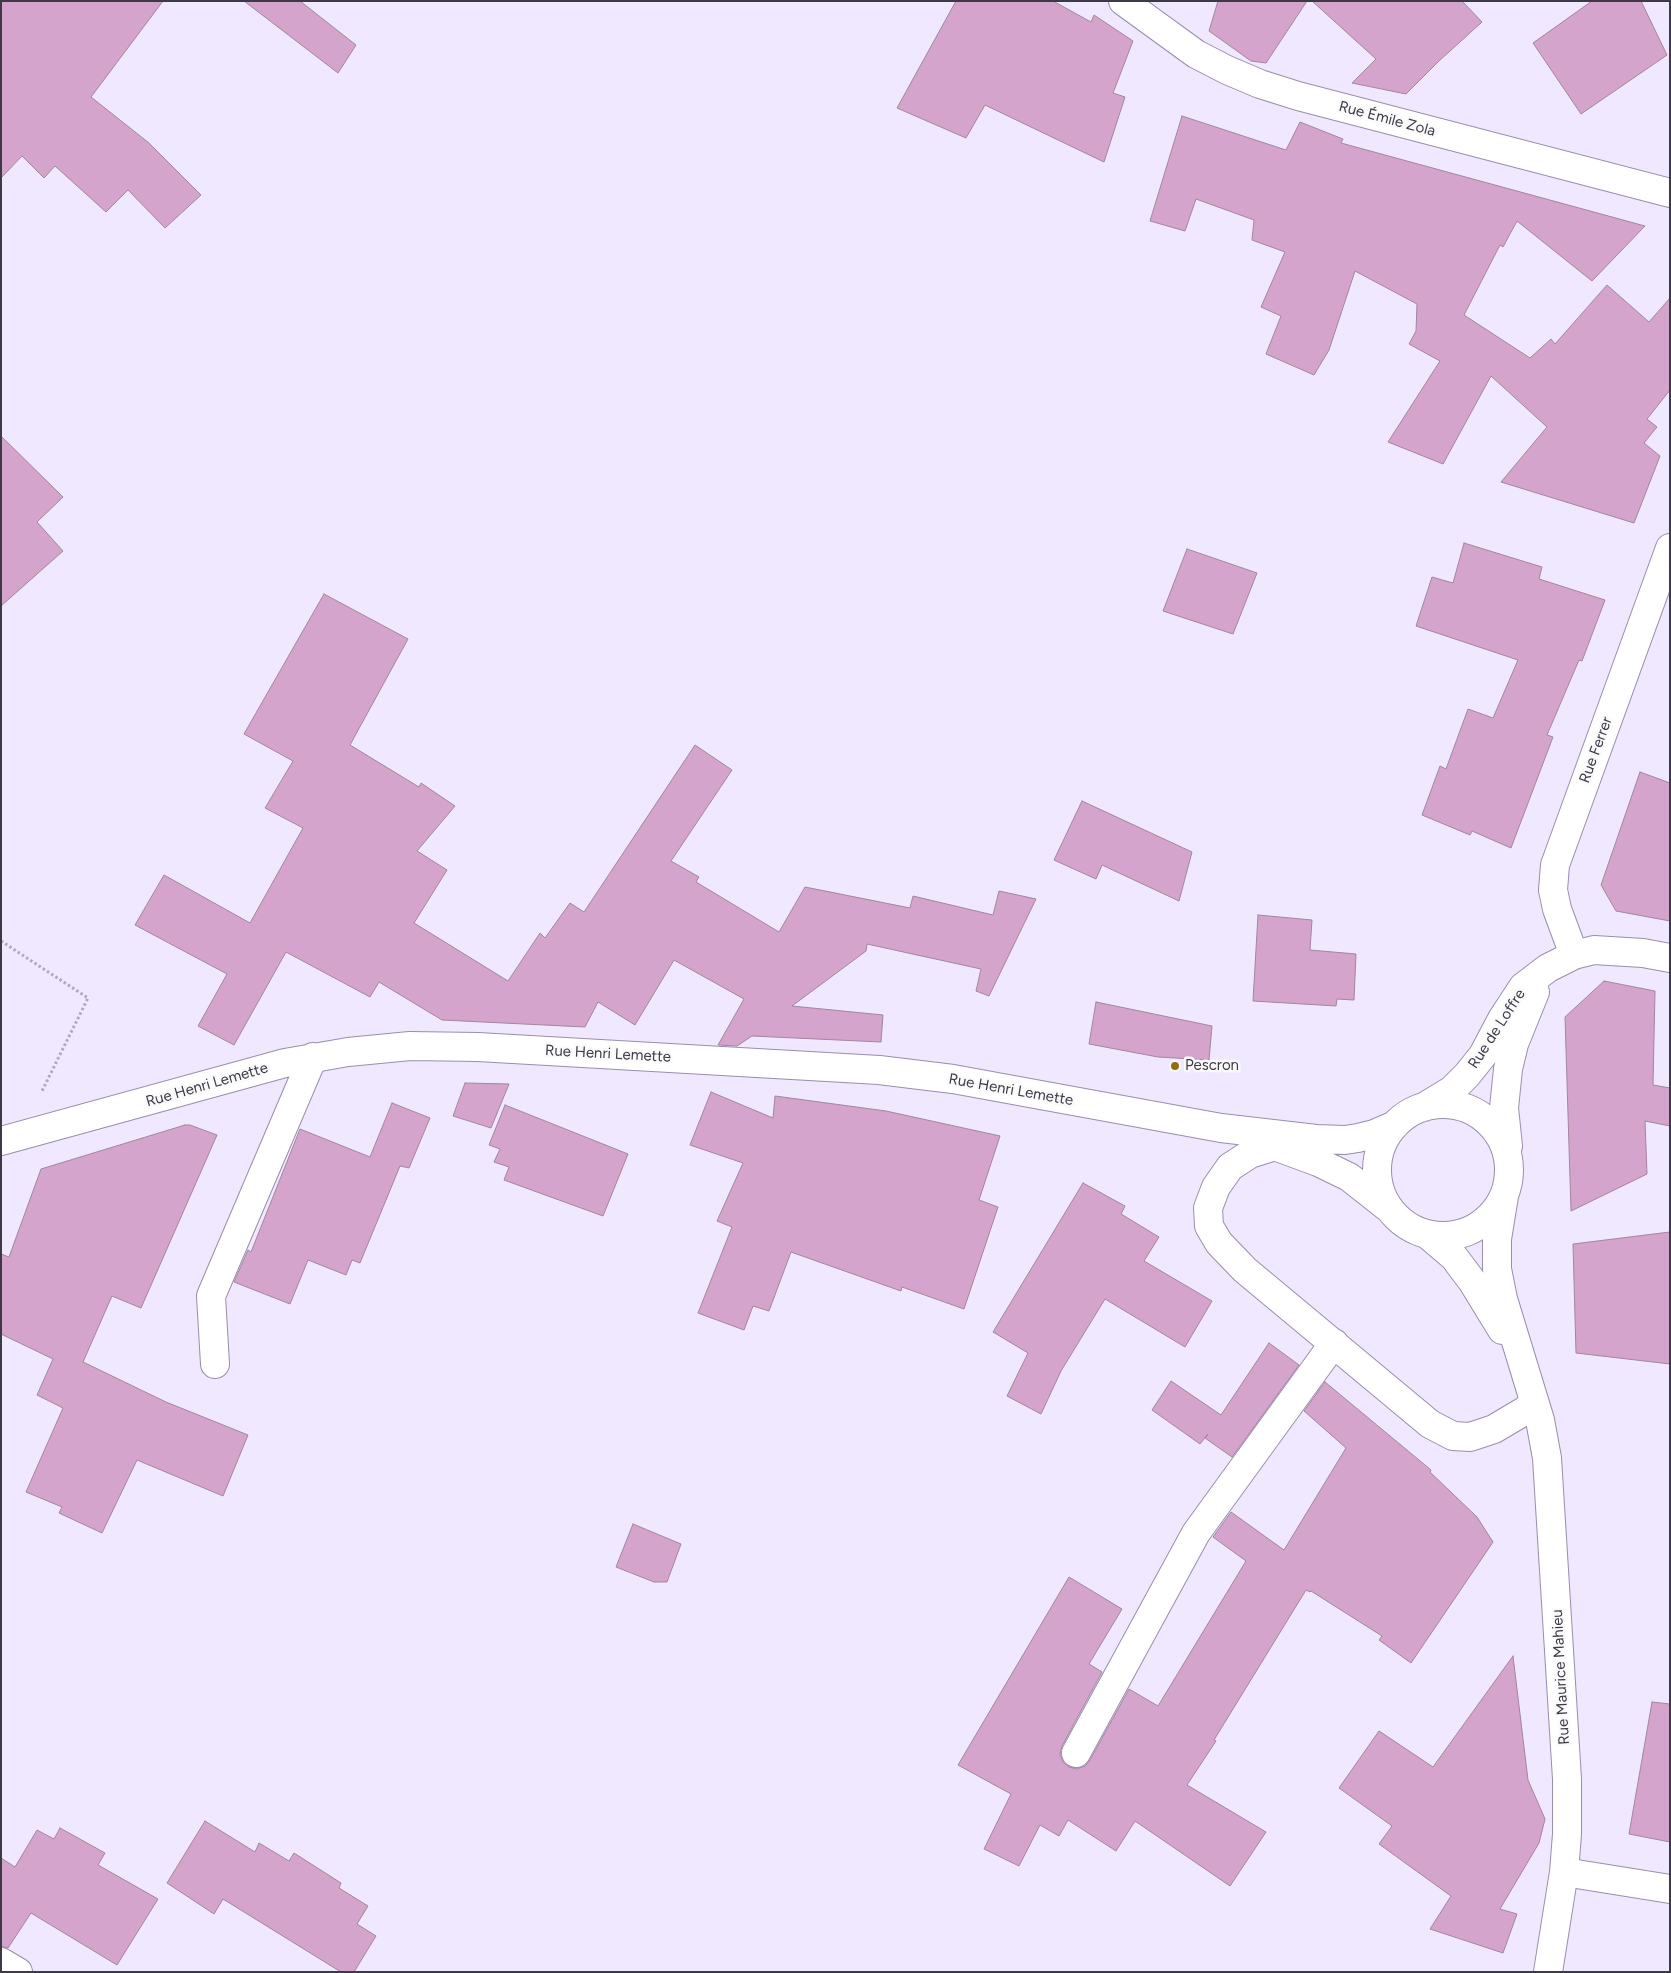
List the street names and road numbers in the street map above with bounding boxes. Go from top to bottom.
street label: Rue Émile Zola [1337,97,1437,141]
street label: Rue Ferrer [1576,714,1616,786]
street label: Rue de Loffre [1465,986,1529,1072]
street label: Rue Henri Lemette [545,1042,671,1066]
street label: Rue Henri Lemette [144,1059,270,1111]
street label: Rue Henri Lemette [947,1070,1075,1110]
street label: Rue Maurice Mahieu [1548,1609,1574,1745]

